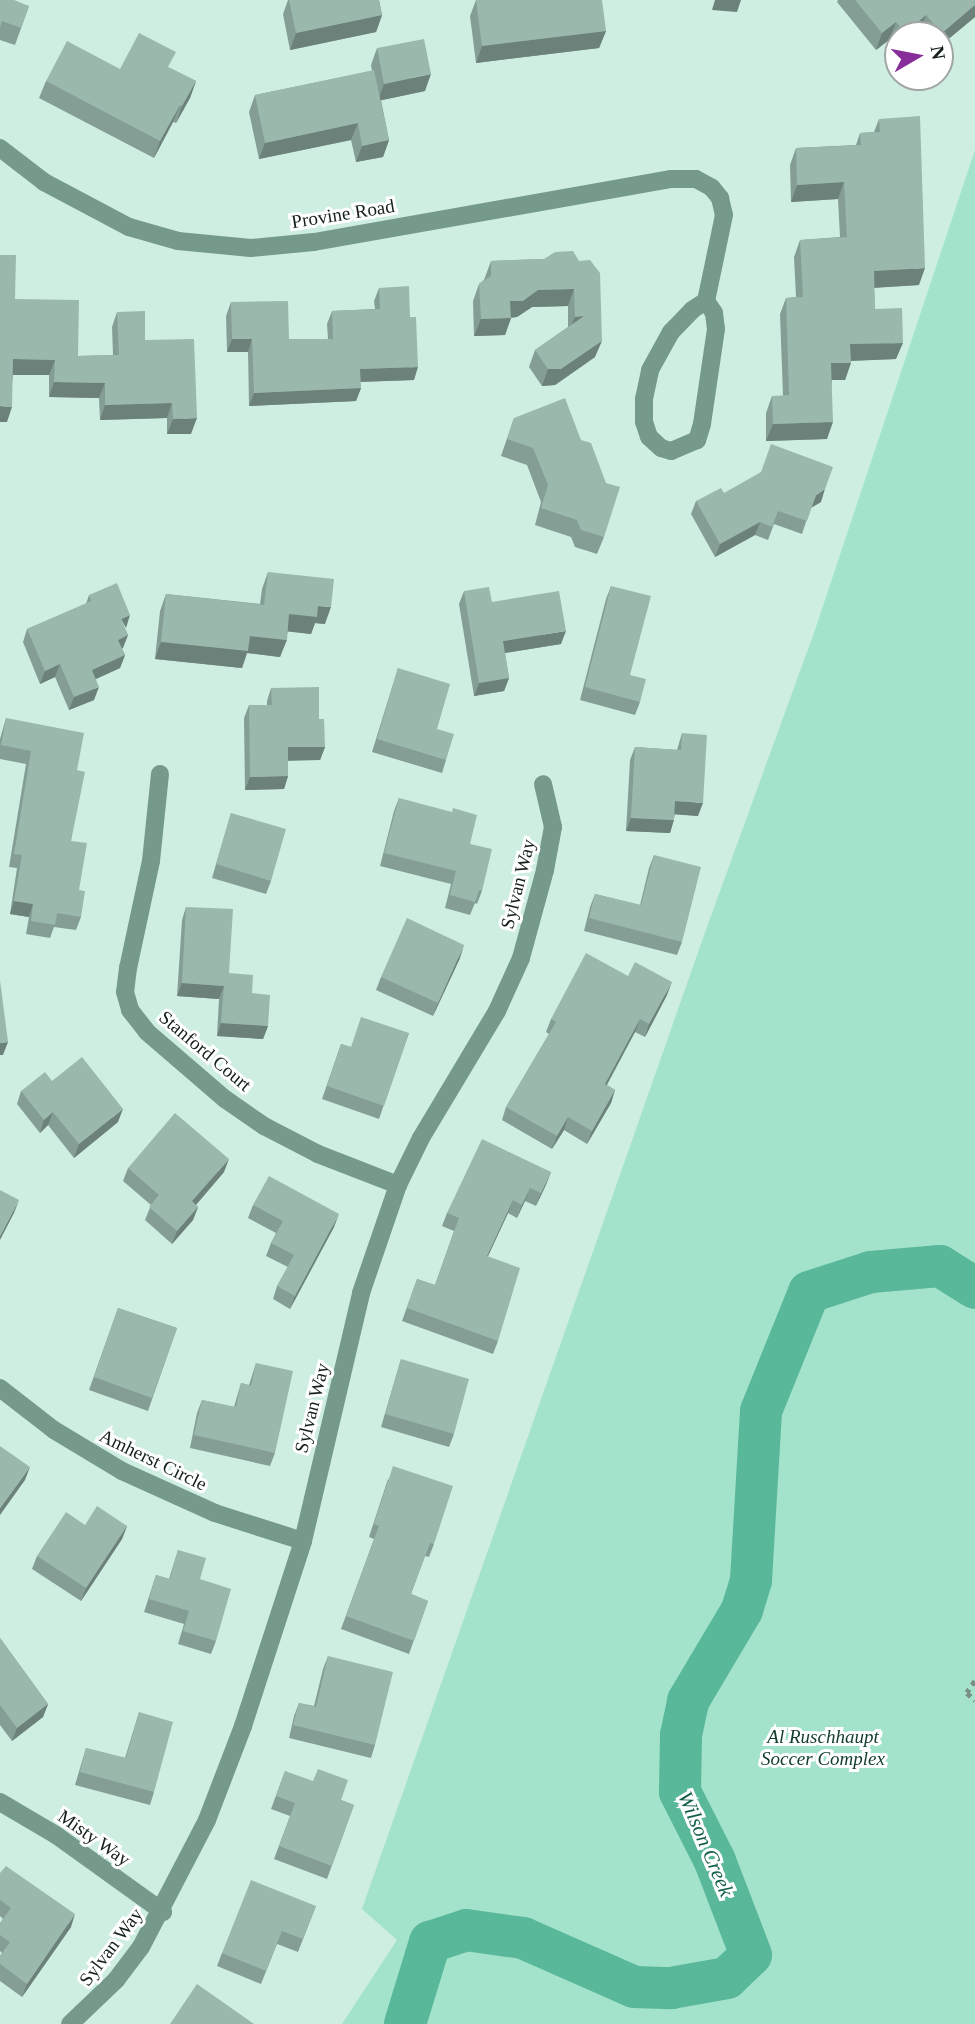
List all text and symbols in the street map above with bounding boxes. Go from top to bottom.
north arrow [884,21,954,91]
text: N [927,44,950,61]
street label: Provine Road [290,195,396,233]
street label: Sylvan Way [496,837,540,931]
street label: Stanford Court [154,1006,256,1096]
street label: Sylvan Way [290,1361,334,1455]
street label: Amherst Circle [96,1424,210,1496]
park label: Al Ruschhaupt Soccer Complex [761,1726,885,1770]
water label: Wilson Creek [673,1788,739,1900]
street label: Misty Way [53,1805,135,1871]
street label: Sylvan Way [74,1903,148,1991]

